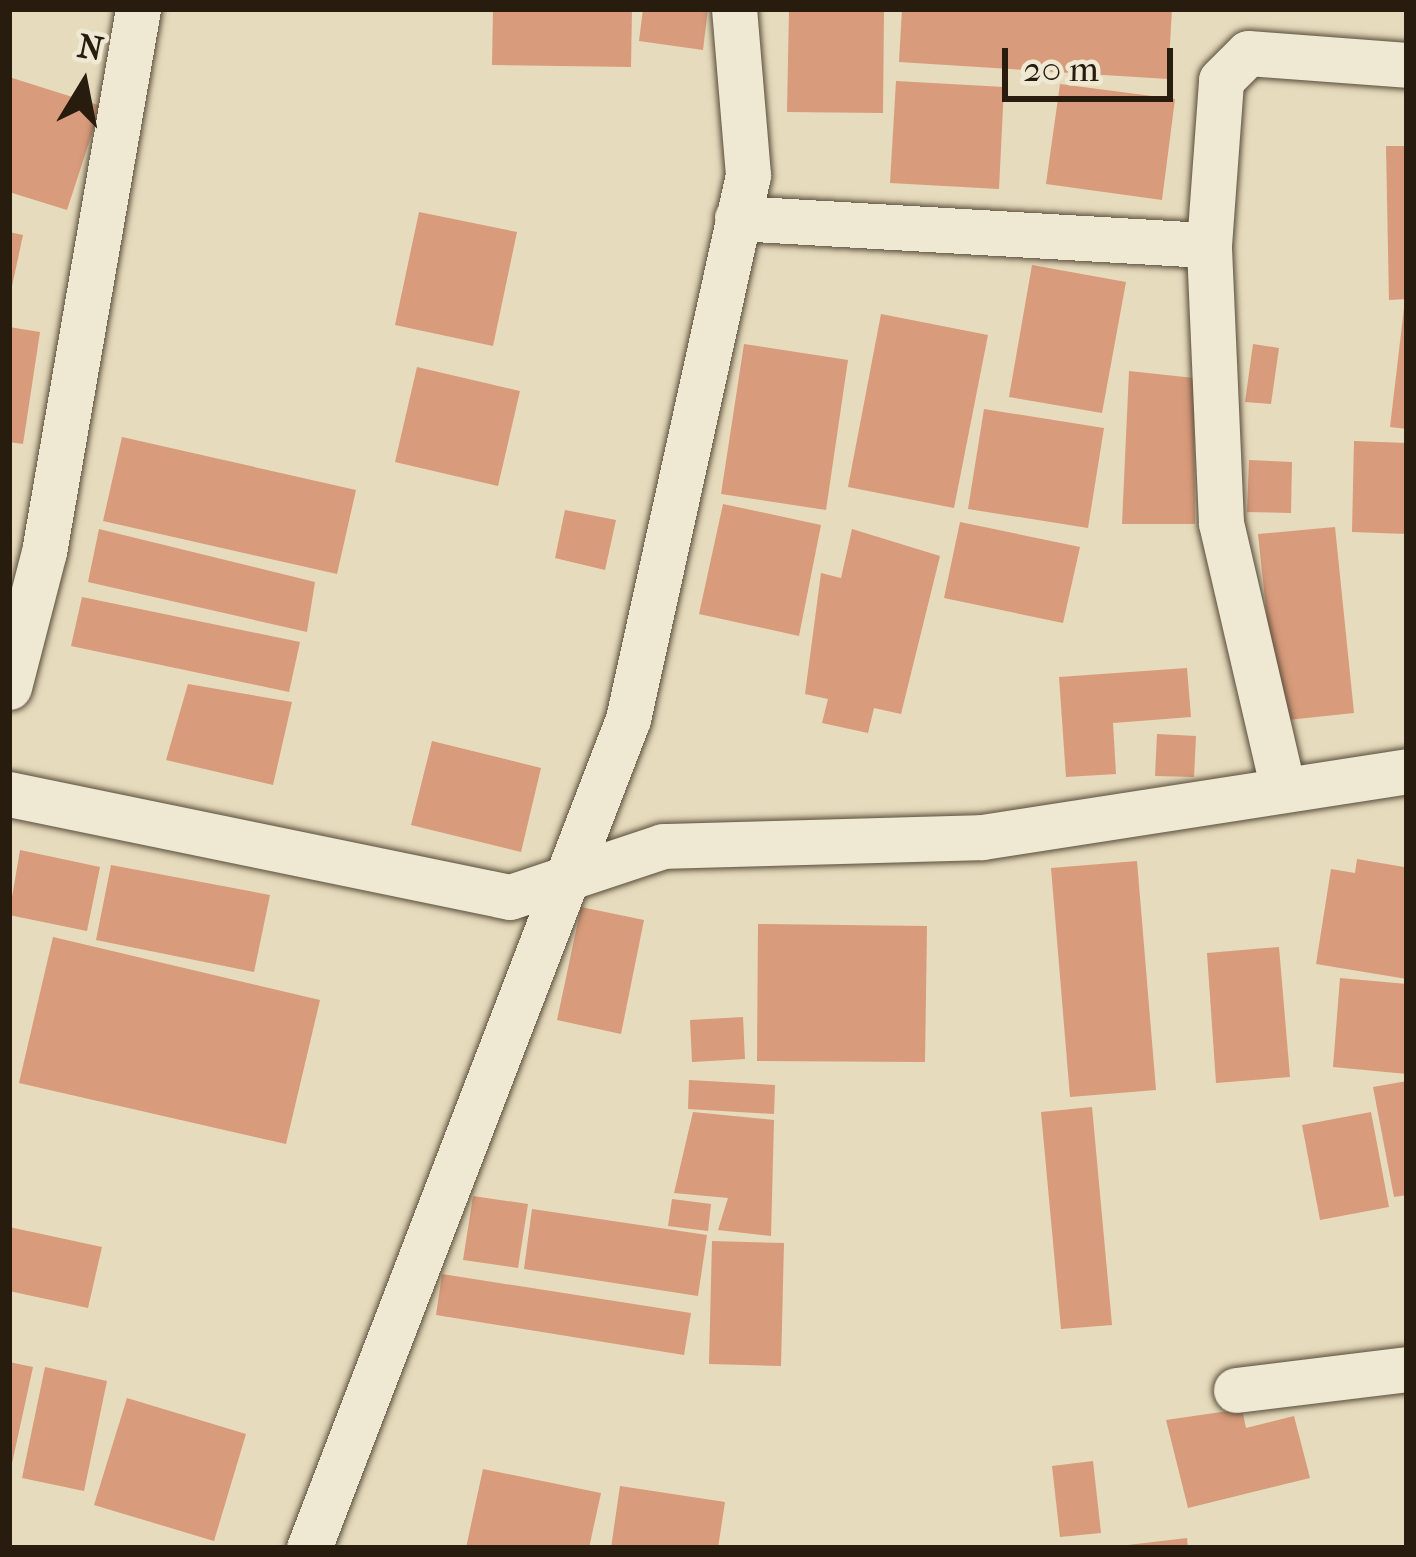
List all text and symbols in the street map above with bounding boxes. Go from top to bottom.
north arrow [24,24,144,144]
scale bar [1008,24,1179,98]
text: N [75,27,106,69]
text: 20 m [1023,48,1099,90]

